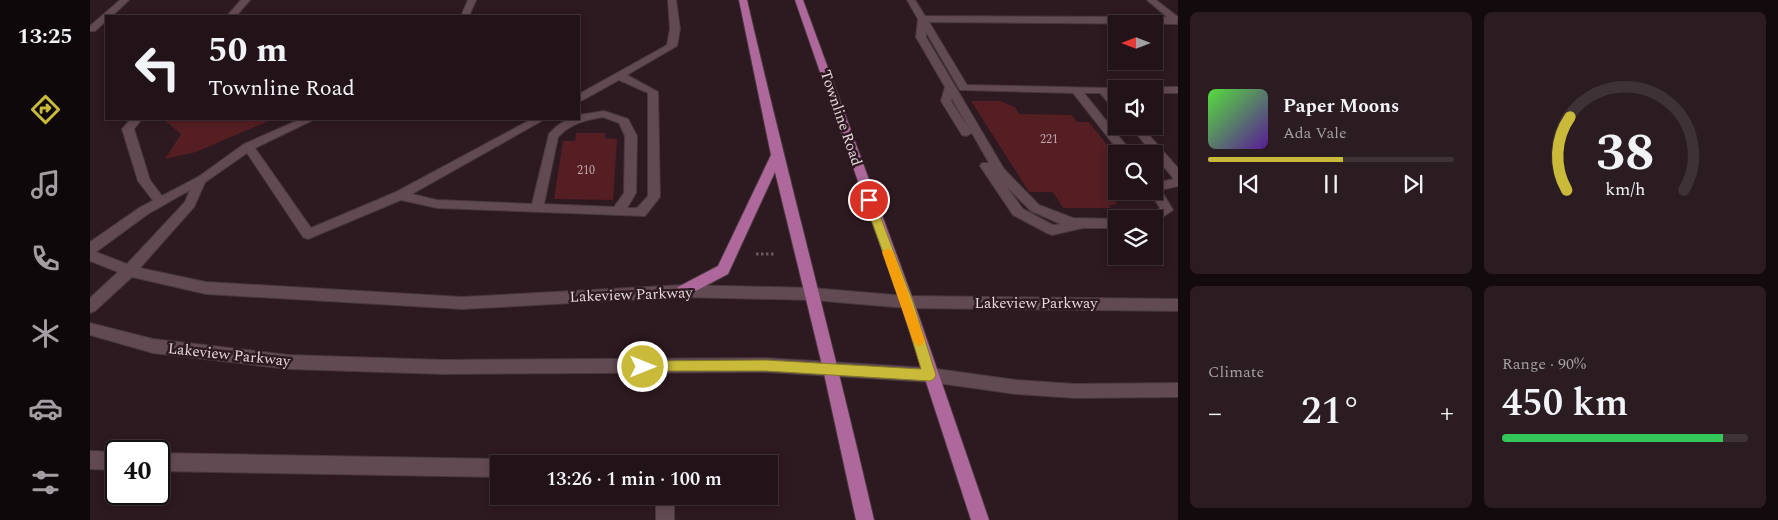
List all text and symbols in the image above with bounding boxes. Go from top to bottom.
north arrow [1108,15,1162,70]
map controls [1108,15,1163,265]
text: 13:25 [17,20,73,53]
text: 50 m [208,24,288,77]
icon: left [125,35,190,100]
street label: Townline Road [814,67,868,169]
text: Townline Road [208,72,355,105]
button: sound [1108,80,1163,135]
icon: directions [28,92,63,127]
text: Paper Moons [1283,92,1399,121]
text: 38 [1596,114,1654,193]
text: Ada Vale [1283,121,1347,145]
house number: 221 [1040,130,1058,149]
button: search [1108,145,1163,200]
house number: 210 [577,161,595,180]
icon: music [28,167,63,202]
icon: previous [1235,170,1263,198]
icon: pause [1317,170,1345,198]
icon: next [1399,170,1427,198]
text: km/h [1605,176,1645,203]
pin [848,179,890,221]
icon: arrive [855,186,883,214]
button: layers [1108,210,1163,265]
icon: phone [28,241,63,276]
street label: Lakeview Parkway [569,281,694,309]
street label: Lakeview Parkway [975,292,1098,315]
icon: climate [28,316,63,351]
street label: Lakeview Parkway [167,337,292,373]
position arrow [616,340,668,392]
text: Range · 90% [1502,352,1586,376]
text: Climate [1208,360,1264,384]
text: 450 km [1502,375,1628,433]
text: 21° [1301,383,1361,441]
icon: car [28,391,63,426]
text: − [1208,392,1222,435]
text: + [1440,392,1454,435]
speed limit sign: 40 [105,440,170,505]
icon: filters [28,465,63,500]
text: 13:26 · 1 min · 100 m [546,465,722,494]

